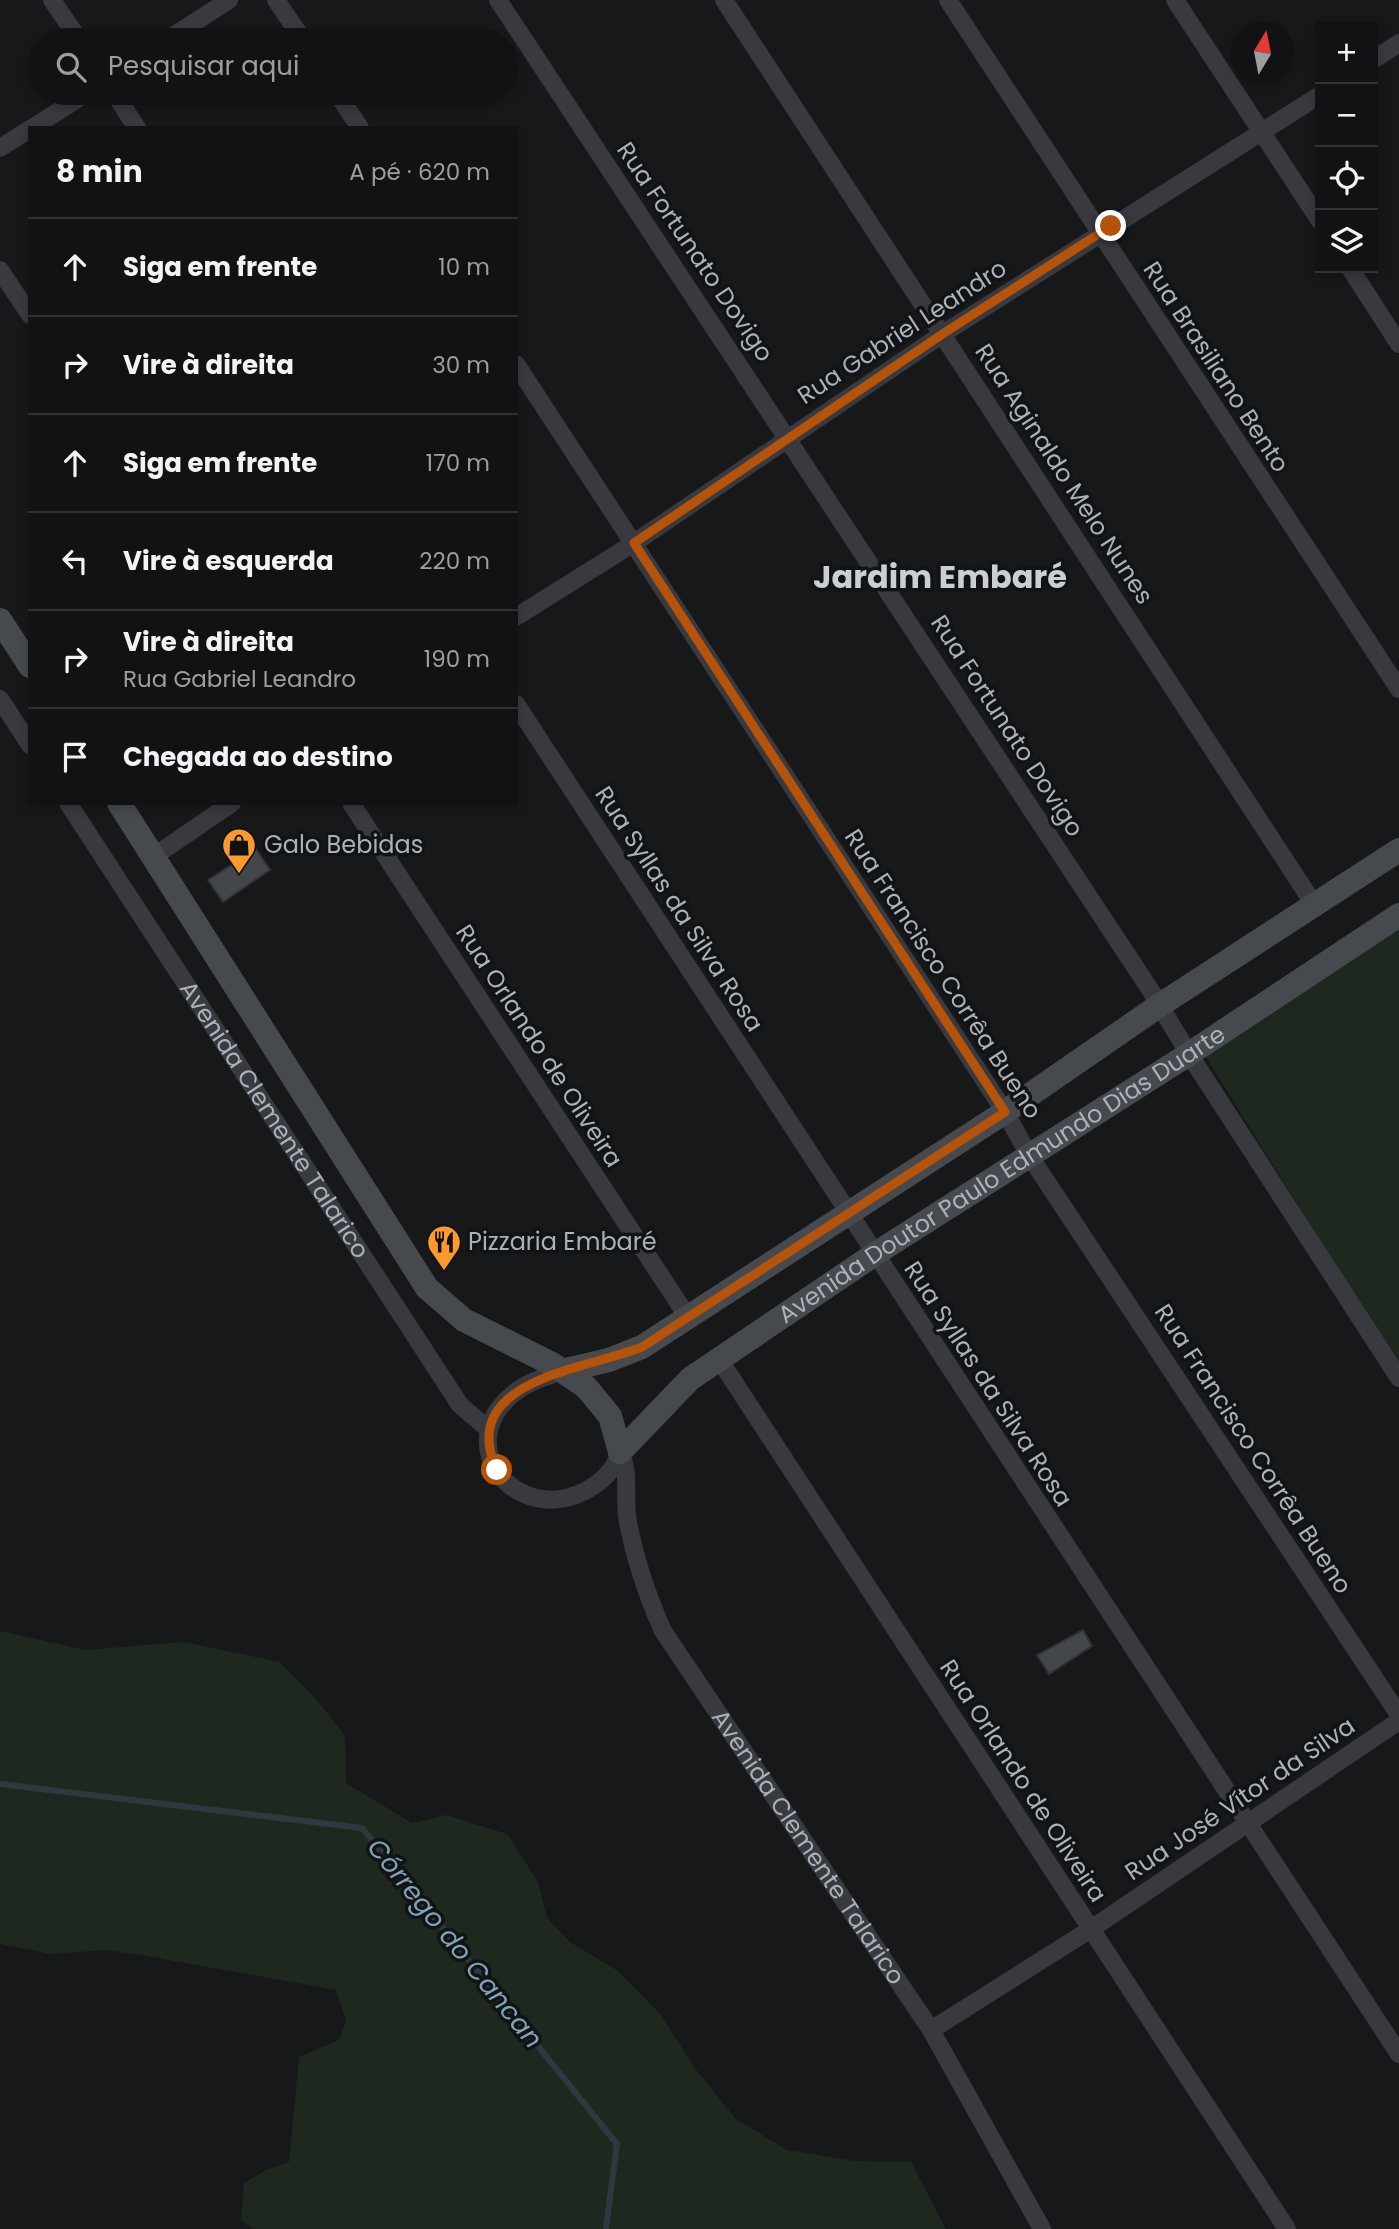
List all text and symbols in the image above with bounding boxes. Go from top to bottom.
north arrow [1231,21,1294,84]
map controls [1315,21,1378,273]
button: + [1315,21,1378,84]
search box [28,28,518,105]
icon: search [52,48,90,86]
text: Pesquisar aqui [108,48,299,84]
button: − [1315,84,1378,147]
street label: Rua Fortunato Dovigo [609,135,781,368]
button: locate [1315,147,1378,210]
text: 8 min [56,150,143,193]
text: A pé · 620 m [349,156,490,188]
route end [1095,210,1126,241]
button: layers [1315,210,1378,273]
icon: ahead [56,248,94,286]
text: Siga em frente [123,249,317,285]
text: 10 m [438,251,490,283]
street label: Rua Gabriel Leandro [791,252,1013,412]
street label: Rua Brasiliano Bento [1136,255,1297,479]
street label: Rua Aginaldo Melo Nunes [968,337,1161,610]
icon: right [56,346,94,384]
text: Vire à direita [123,347,294,383]
text: 30 m [432,349,490,381]
icon: ahead [56,444,94,482]
text: Siga em frente [123,445,317,481]
text: 170 m [426,447,490,479]
icon: left [56,542,94,580]
text: Vire à esquerda [123,543,334,579]
text: 220 m [419,545,490,577]
district label: Jardim Embaré [813,554,1067,599]
street label: Rua Fortunato Dovigo [923,608,1092,843]
text: Vire à direita [123,624,294,660]
icon: right [56,640,94,678]
text: 190 m [424,643,490,675]
text: Rua Gabriel Leandro [123,663,356,695]
icon: arrive [56,738,94,776]
text: Chegada ao destino [123,739,393,775]
street label: Rua Syllas da Silva Rosa [588,780,771,1038]
street label: Rua Francisco Corrêa Bueno [837,822,1050,1125]
shop icon: Galo Bebidas [220,826,258,875]
place label: Galo Bebidas [264,828,423,861]
street label: Rua Orlando de Oliveira [448,918,630,1174]
street label: Avenida Clemente Talarico [172,974,377,1265]
street label: Avenida Doutor Paulo Edmundo Dias Duarte [771,1017,1232,1331]
restaurant icon: Pizzaria Embaré [425,1223,463,1272]
place label: Pizzaria Embaré [468,1225,657,1258]
street label: Rua Syllas da Silva Rosa [897,1255,1080,1513]
street label: Rua Francisco Corrêa Bueno [1147,1297,1360,1600]
route start [481,1454,512,1485]
street label: Rua Orlando de Oliveira [932,1653,1114,1909]
street label: Avenida Clemente Talarico [704,1703,913,1991]
street label: Rua José Vítor da Silva [1118,1709,1361,1888]
water label: Córrego do Cancan [359,1830,551,2056]

